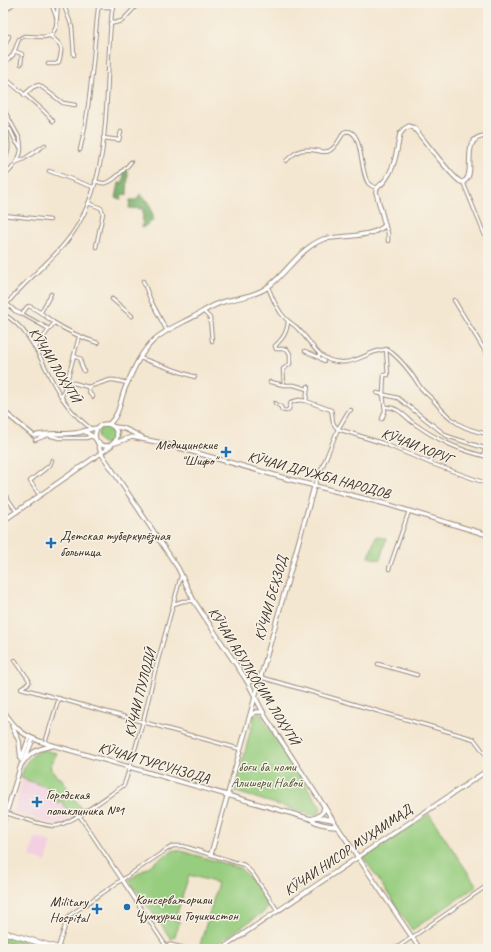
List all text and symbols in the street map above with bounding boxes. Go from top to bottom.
street label: КӮЧАИ ЛОҲУТӢ [25,325,86,407]
street label: КӮЧАИ ХОРУГ [379,425,458,469]
place label: Медицинские "Шифо" [156,436,220,469]
marker: Медицинские "Шифо" [220,446,232,458]
street label: КӮЧАИ ДРУЖБА НАРОДОВ [246,448,394,503]
place label: Детская туберкулёзная больница [60,527,171,560]
marker: Детская туберкулёзная больница [45,537,57,549]
street label: КӮЧАИ БЕҲЗОД [251,553,291,642]
street label: КӮЧАИ АБУЛҚОСИМ ЛОҲУТӢ [205,604,305,750]
street label: КӮЧАИ ПУЛОДӢ [121,645,160,739]
street label: КӮЧАИ ТУРСУНЗОДА [96,739,212,787]
park label: боғи ба номи Алишери Навоӣ [231,758,304,791]
place label: Городская поликлиника №1 [46,786,125,819]
marker: Городская поликлиника №1 [31,796,43,808]
street label: КӮЧАИ НИСОР МУҲАММАД [281,800,416,899]
place label: Консерваторияи Ҷумҳурии Тоҷикистон [135,891,239,924]
place label: Military Hospital [50,893,91,926]
marker: Консерваторияи Ҷумҳурии Тоҷикистон [122,902,132,912]
marker: Military Hospital [91,903,103,915]

